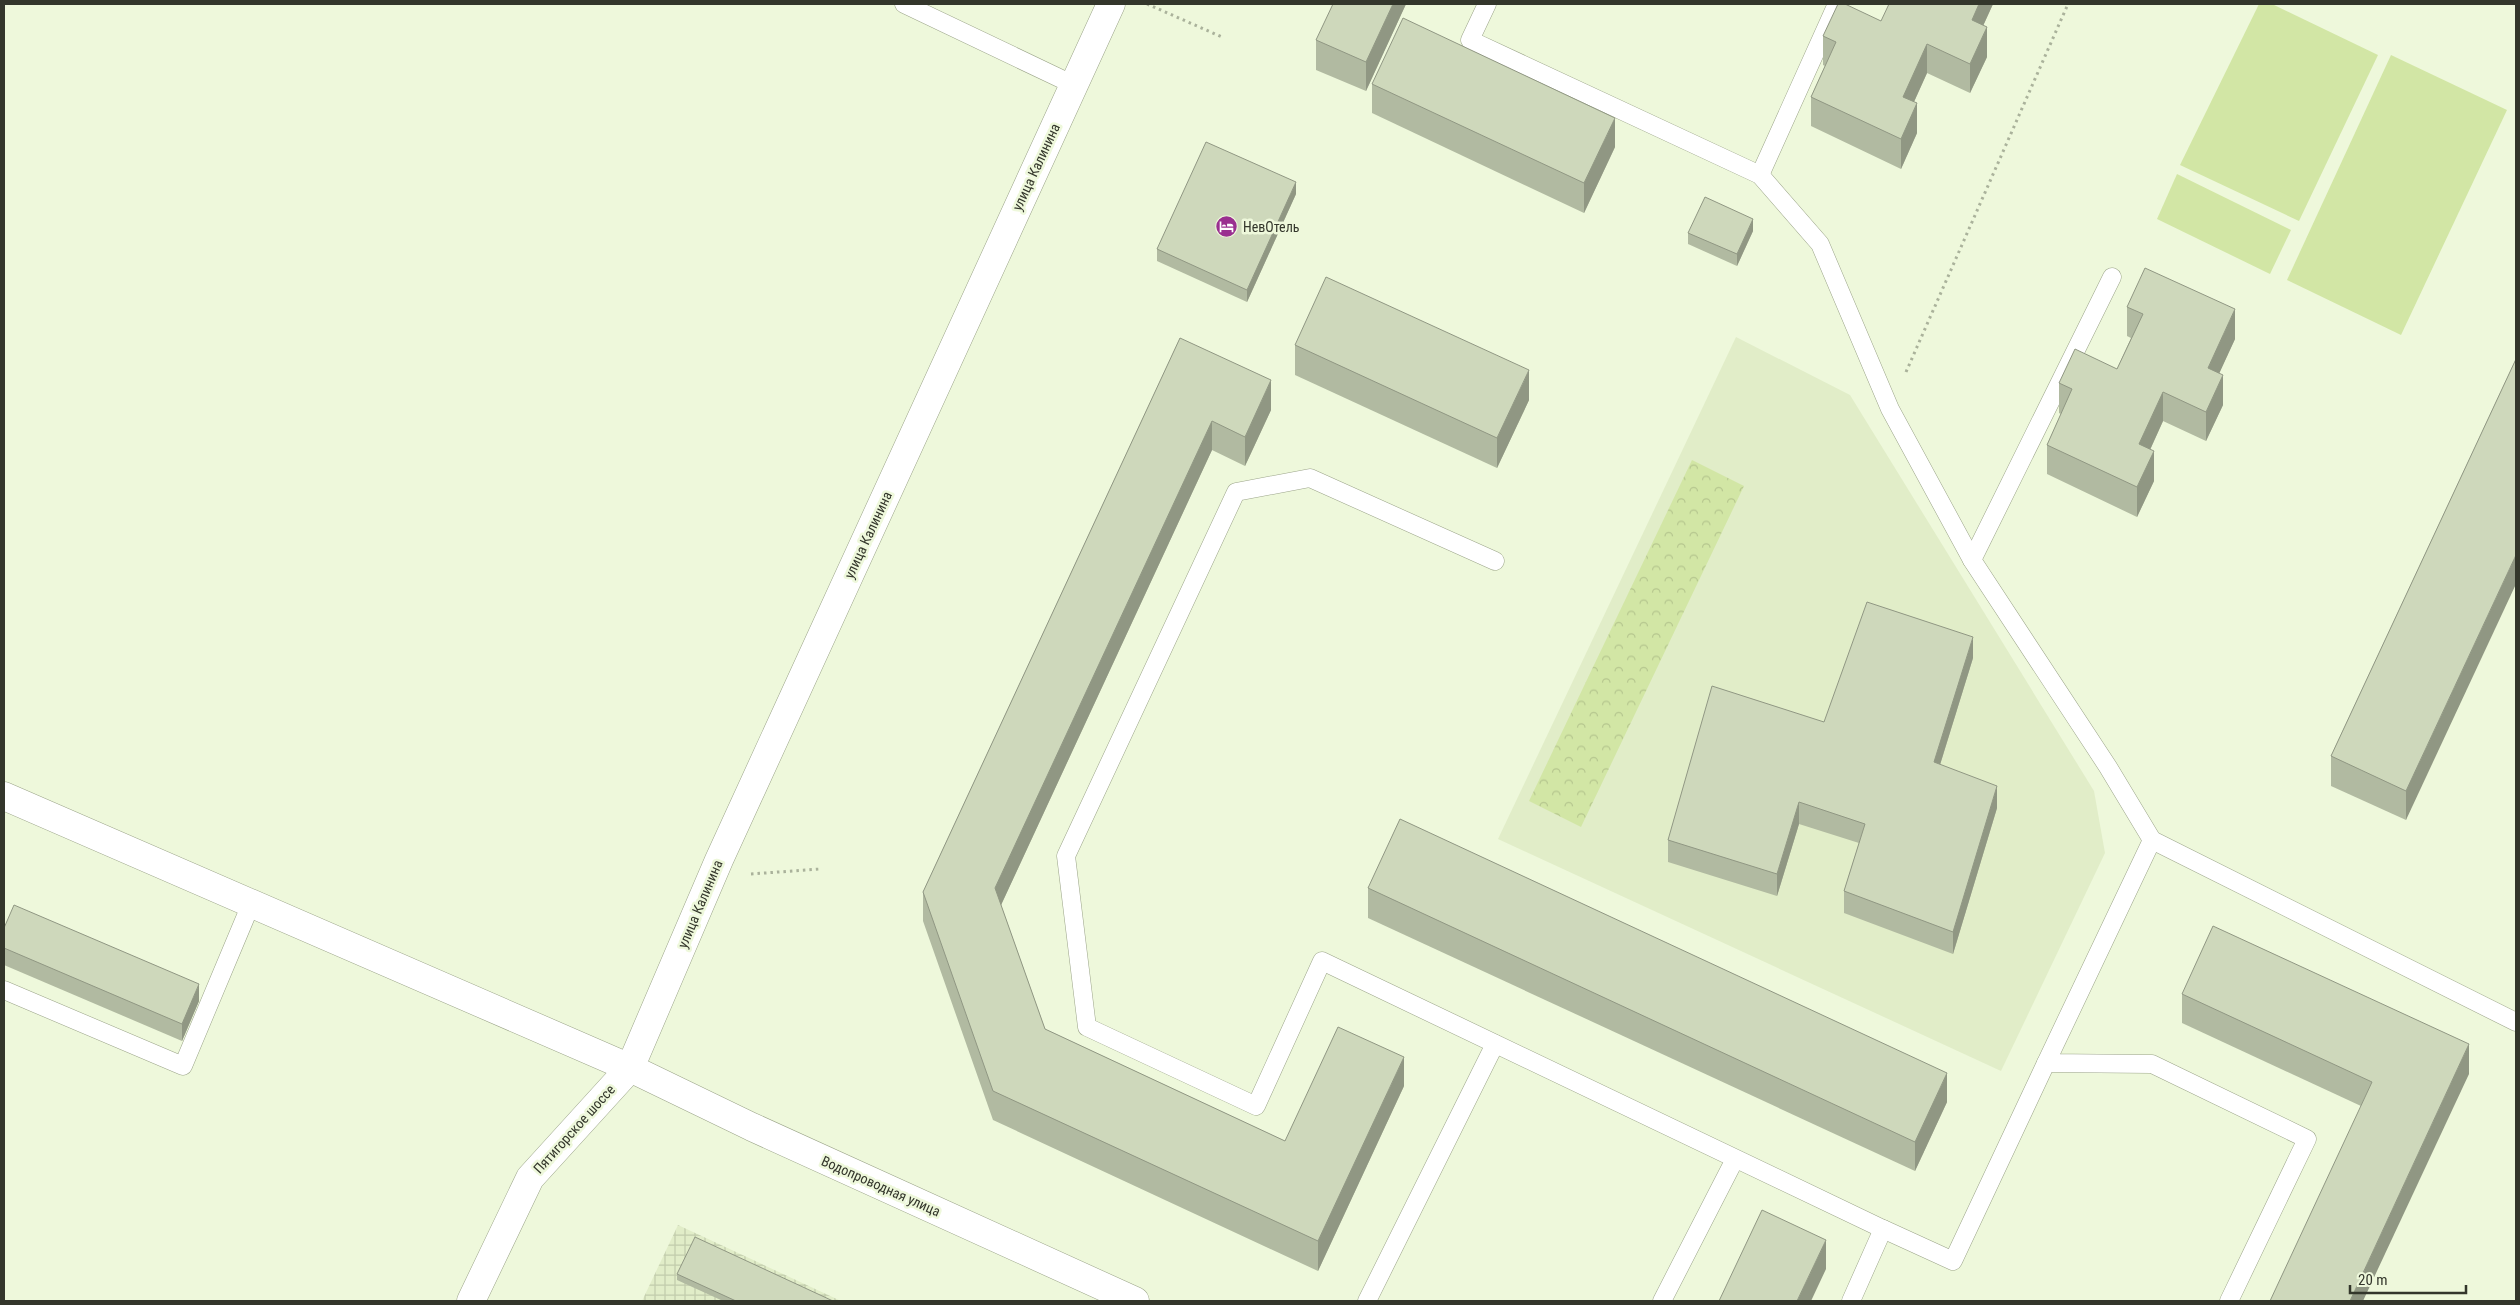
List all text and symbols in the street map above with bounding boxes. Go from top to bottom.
street label: улица Калинина [1009,121,1063,213]
hotel icon: НевОтель [1215,215,1239,239]
place label: НевОтель [1243,219,1300,235]
street label: улица Калинина [841,489,895,581]
street label: улица Калинина [674,858,726,950]
street label: Пятигорское шоссе [530,1081,618,1177]
street label: Водопроводная улица [819,1153,943,1219]
scale bar [2350,1262,2466,1294]
text: 20 m [2358,1271,2388,1289]

